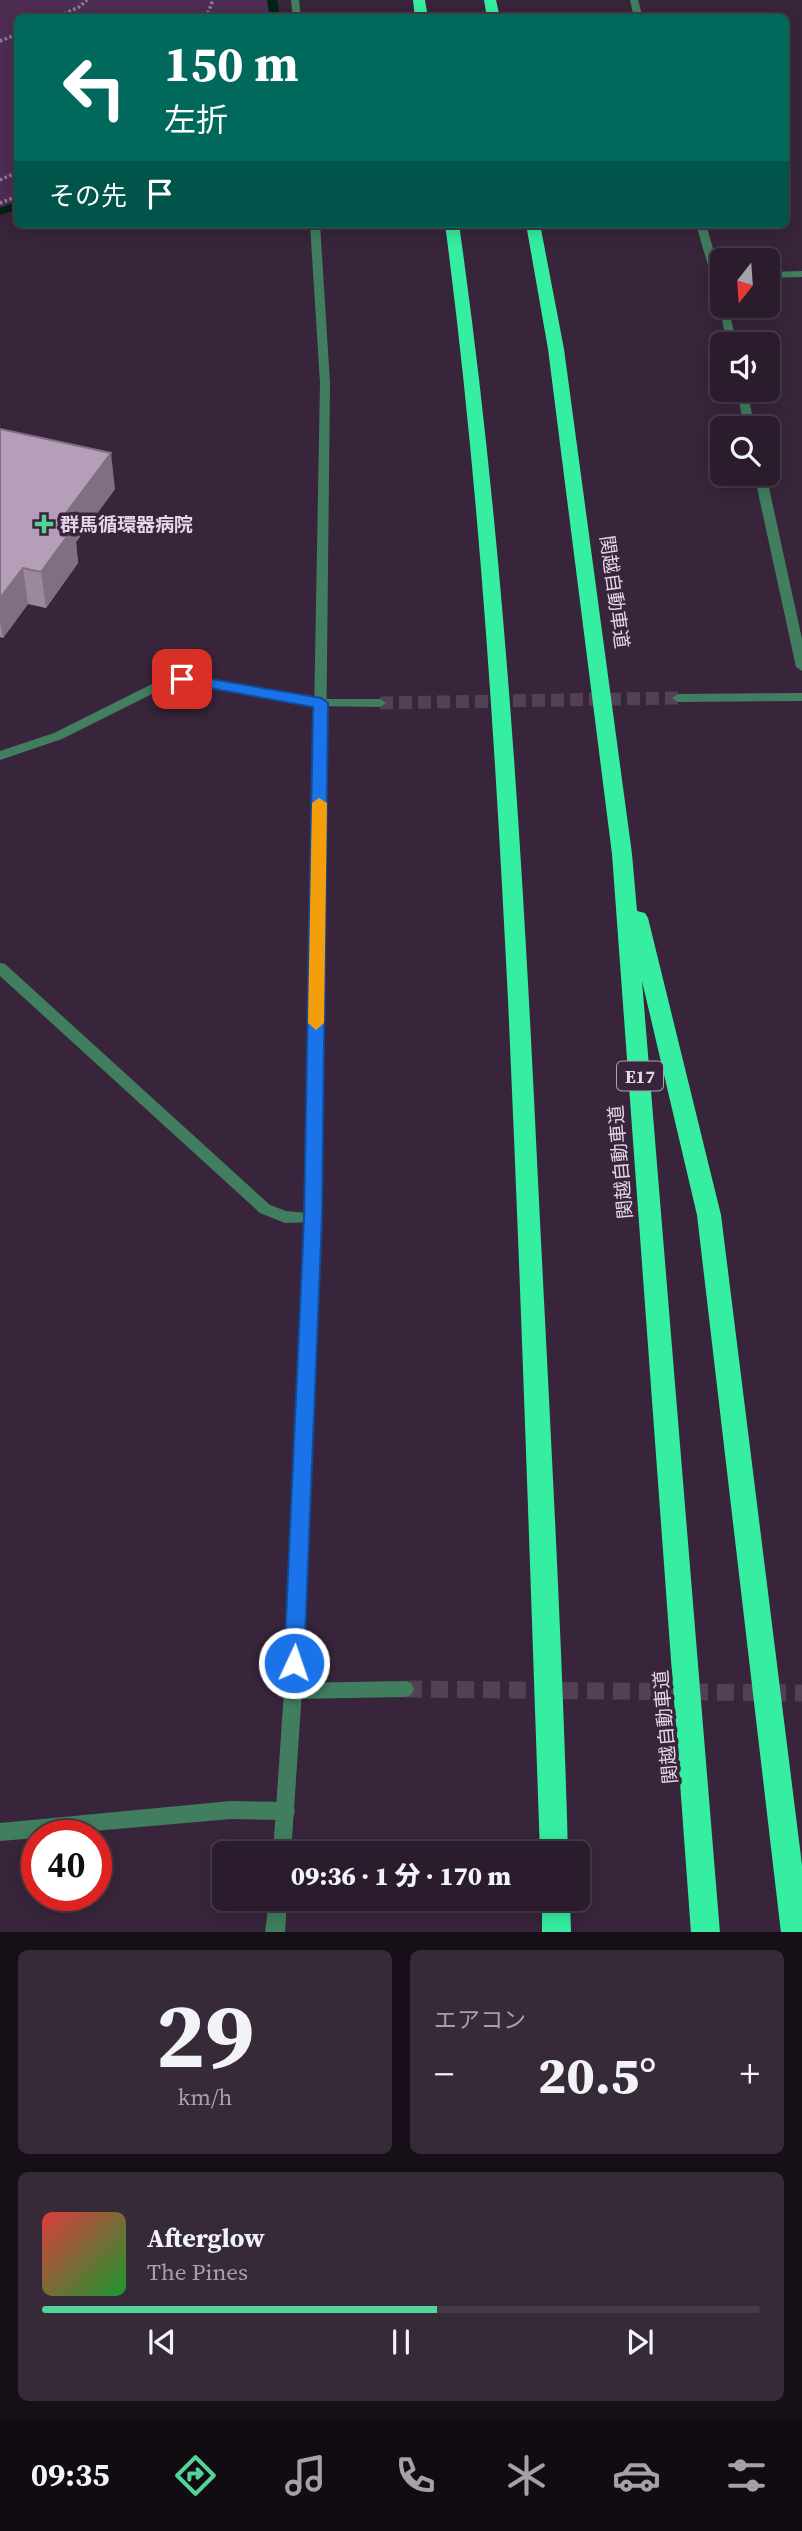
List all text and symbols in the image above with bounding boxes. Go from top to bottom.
text: 150 m [164,30,299,97]
icon: left [49,42,140,133]
text: 左折 [164,98,228,142]
icon: arrive [141,175,179,213]
text: その先 [49,178,127,214]
north arrow [710,248,780,318]
map controls [710,248,780,486]
button: sound [710,332,780,402]
button: search [710,416,780,486]
place label: 群馬循環器病院 [60,511,193,537]
marker: 群馬循環器病院 [34,514,54,534]
street label: 関越自動車道 [594,534,636,650]
pin [152,649,212,709]
icon: arrive [163,660,201,698]
road number: E17 [617,1062,663,1091]
street label: 関越自動車道 [602,1104,638,1220]
position arrow [257,1626,331,1700]
street label: 関越自動車道 [647,1669,683,1785]
speed limit sign: 40 [21,1820,112,1911]
text: 09:36 · 1 分 · 170 m [291,1858,511,1894]
text: 29 [156,1973,254,2097]
text: エアコン [434,2004,526,2036]
text: 20.5° [538,2039,656,2110]
text: − [434,2048,454,2100]
text: + [740,2048,760,2100]
text: km/h [178,2081,232,2113]
text: Afterglow [147,2220,265,2256]
text: The Pines [147,2256,248,2288]
icon: previous [143,2323,181,2361]
icon: pause [382,2323,420,2361]
icon: next [621,2323,659,2361]
icon: directions [171,2451,220,2500]
icon: music [281,2451,330,2500]
icon: phone [391,2451,440,2500]
icon: climate [502,2451,551,2500]
icon: car [612,2451,661,2500]
icon: filters [722,2451,771,2500]
text: 09:35 [31,2453,110,2497]

